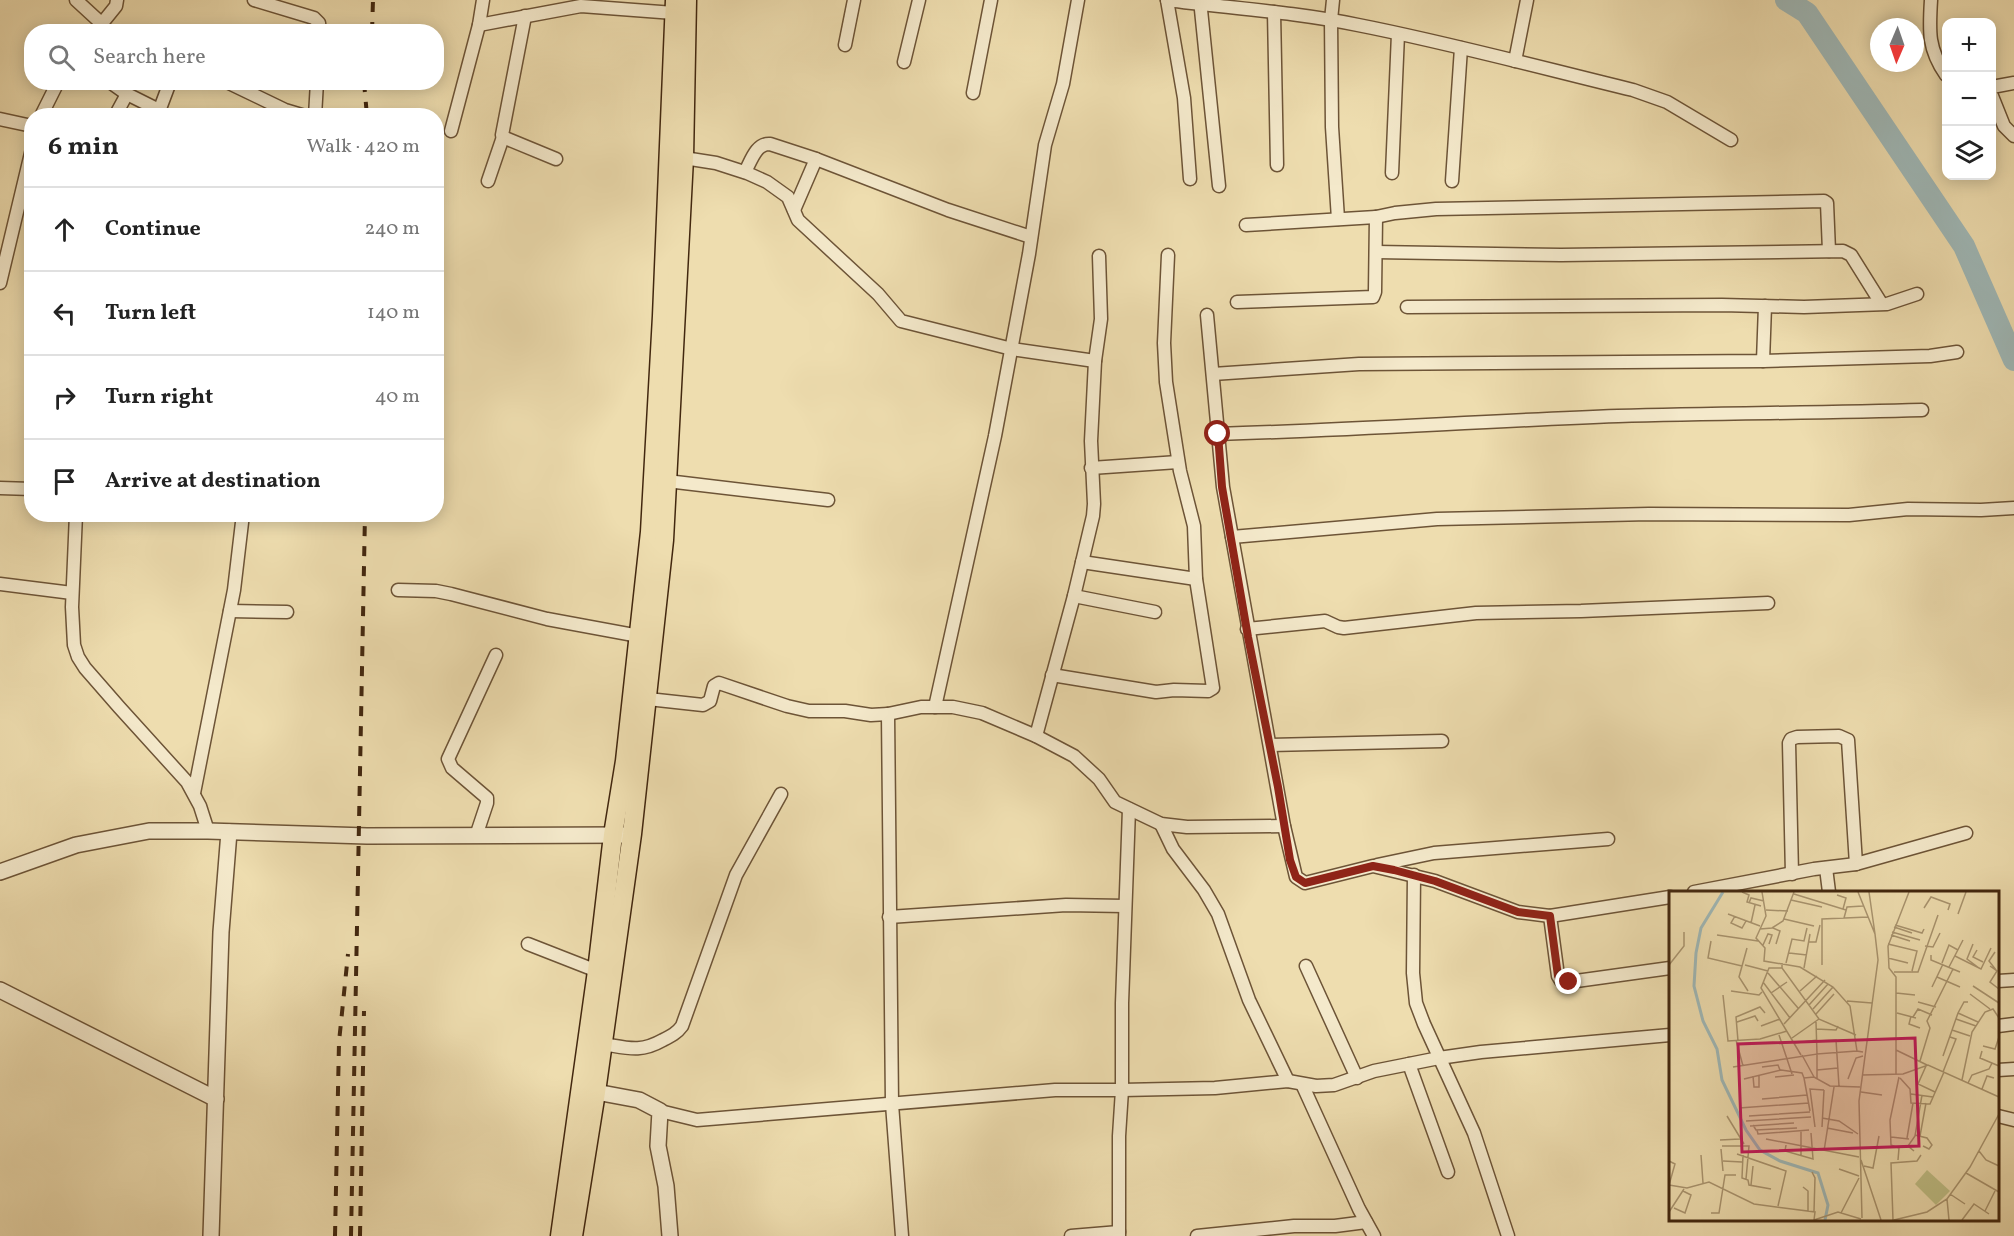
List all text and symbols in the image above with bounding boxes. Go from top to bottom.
north arrow [1870,18,1924,72]
map controls [1942,18,1996,180]
button: + [1942,18,1996,72]
search box [24,24,444,90]
icon: search [45,41,78,74]
text: Search here [93,42,206,73]
button: − [1942,72,1996,126]
button: layers [1942,126,1996,180]
text: 6 min [48,129,119,165]
text: Walk · 420 m [306,133,420,161]
icon: ahead [48,213,81,246]
text: Continue [105,214,201,245]
text: 240 m [365,215,420,243]
icon: left [48,297,81,330]
text: Turn left [105,298,196,329]
text: 140 m [367,299,420,327]
icon: right [48,381,81,414]
text: Turn right [105,382,213,413]
text: 40 m [375,383,420,411]
route start [1204,420,1230,446]
icon: arrive [48,465,81,498]
text: Arrive at destination [105,466,321,497]
inset map [1669,891,1999,1221]
route end [1555,968,1581,994]

